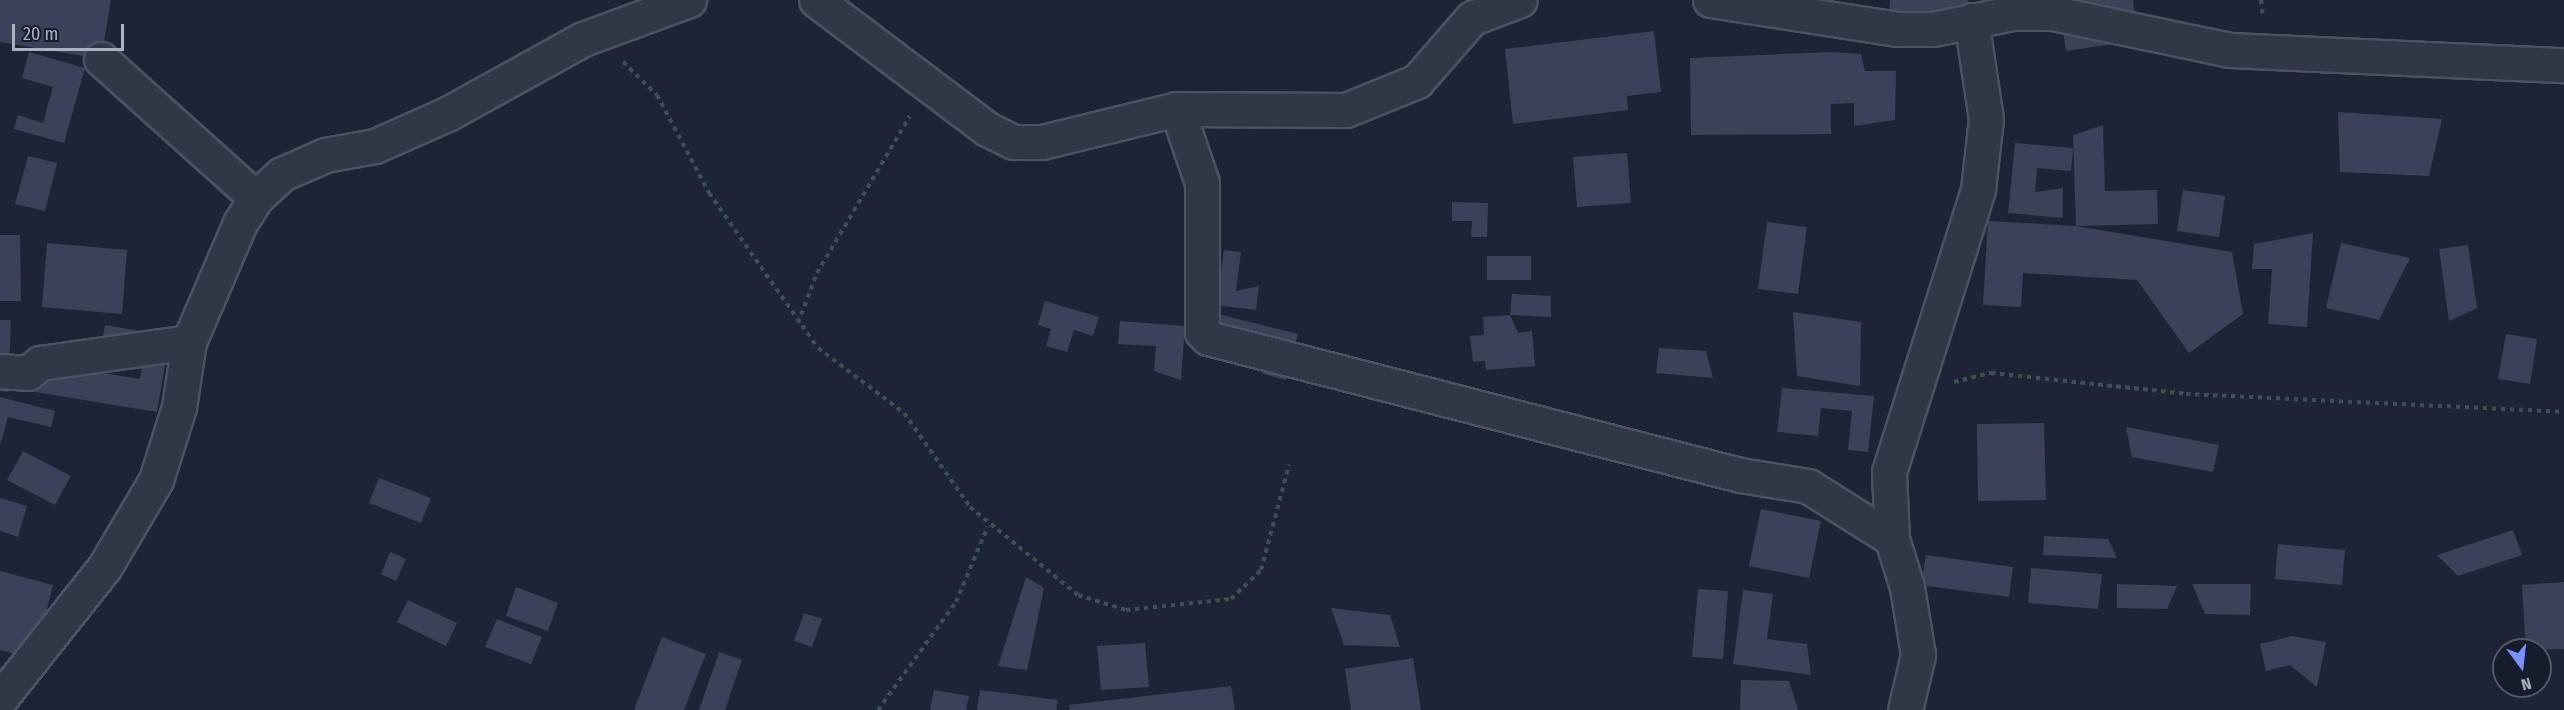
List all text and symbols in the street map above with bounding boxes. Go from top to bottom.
scale bar [15,12,128,50]
text: 20 m [23,23,58,45]
north arrow [2492,638,2552,698]
text: N [2519,674,2533,694]

